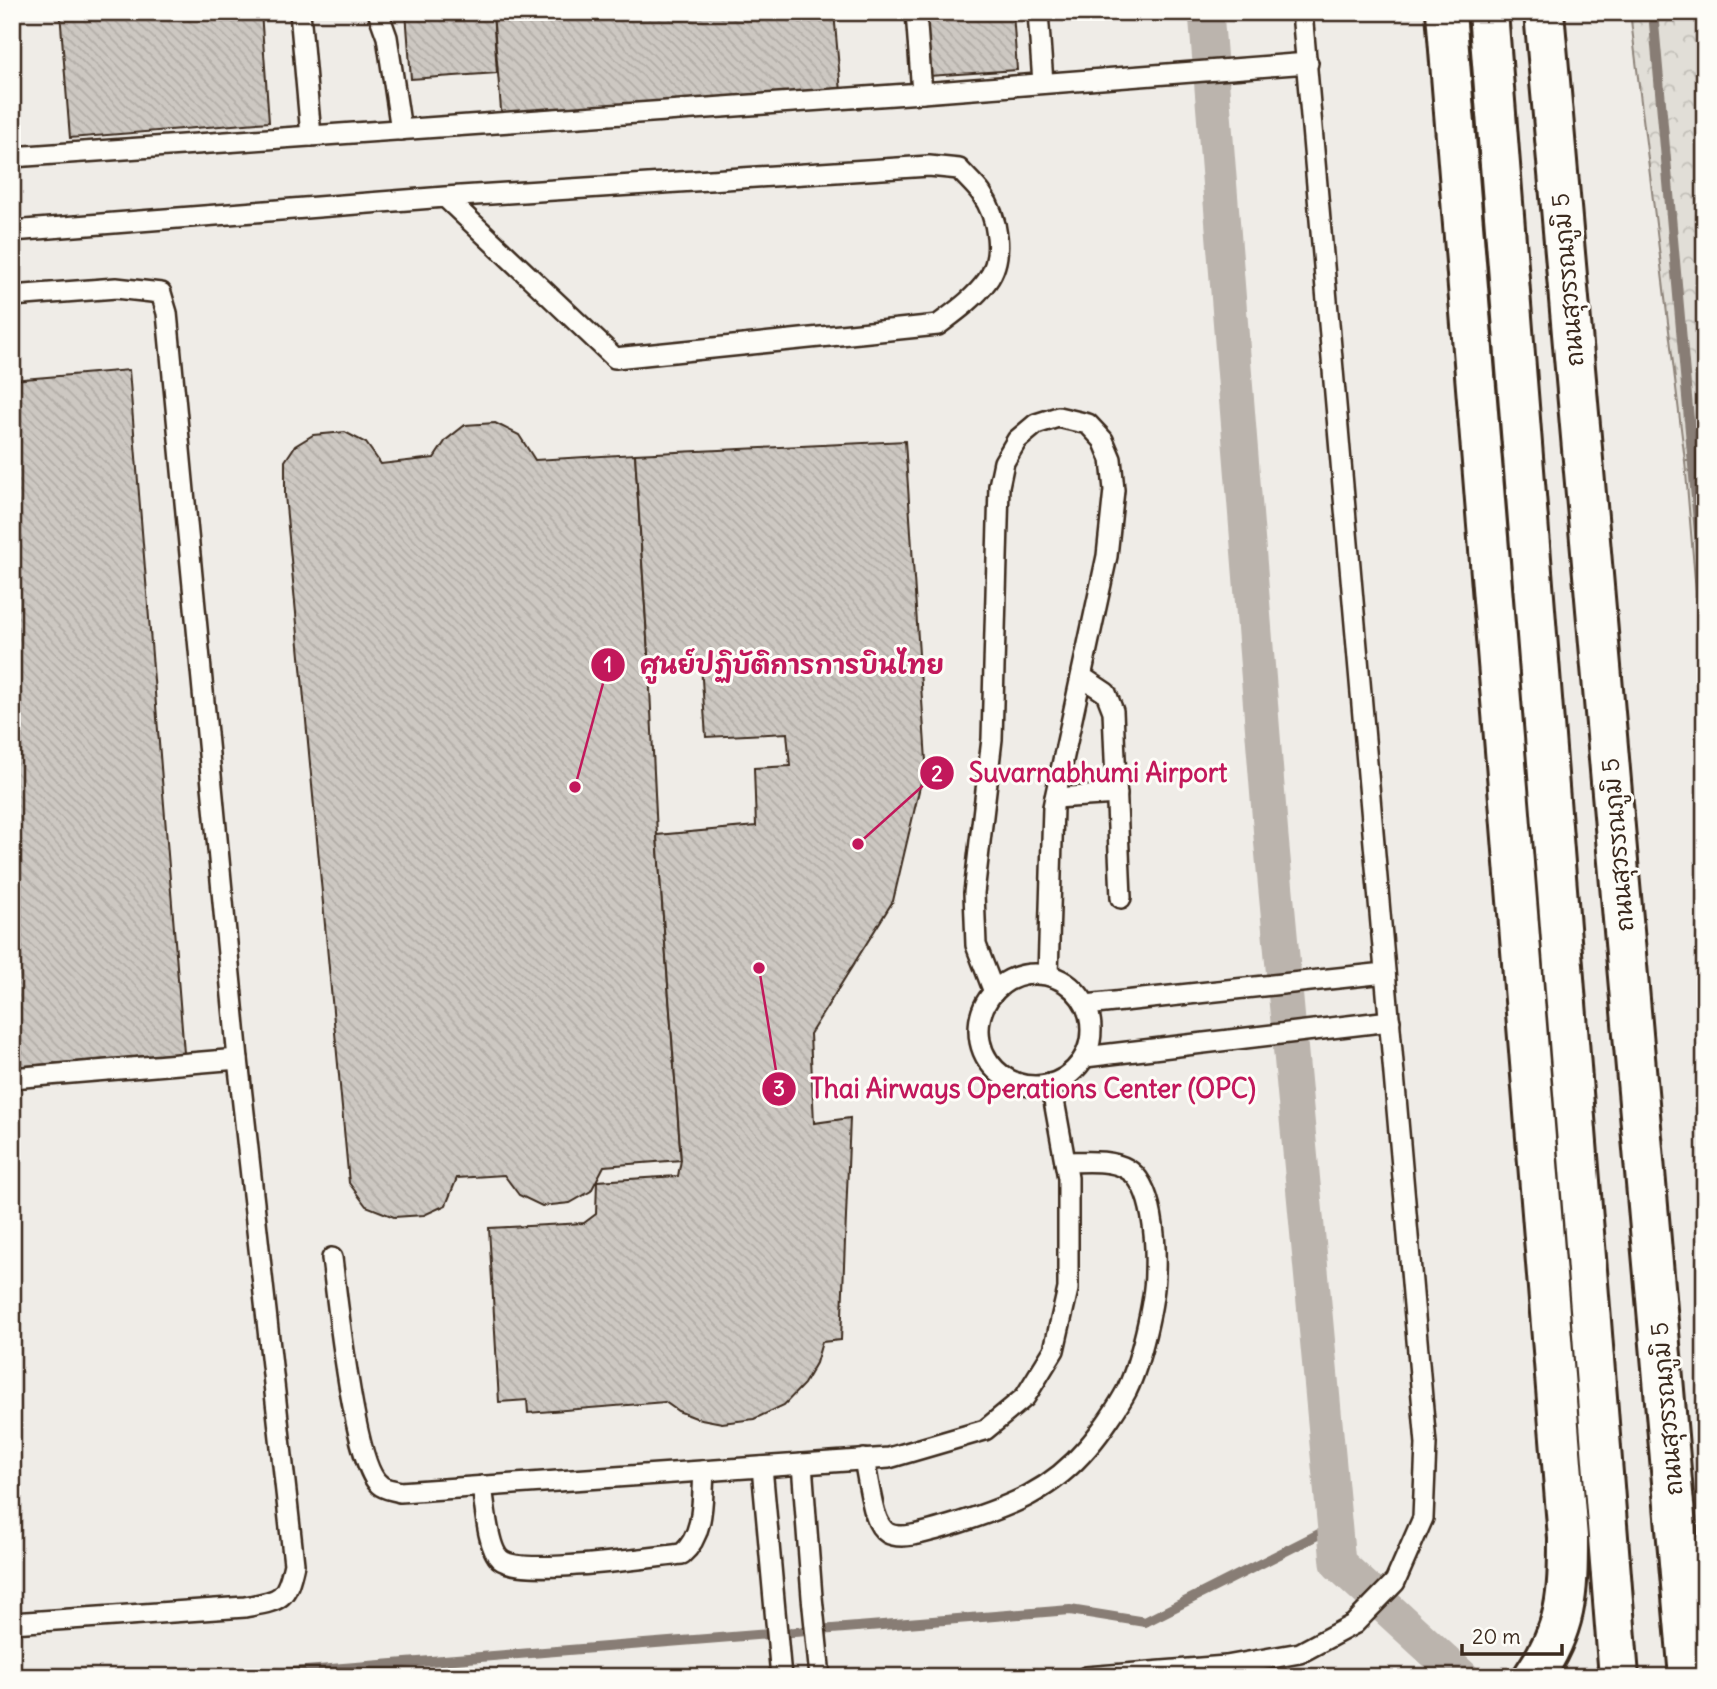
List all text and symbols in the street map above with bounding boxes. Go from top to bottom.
street label: ถนนสุวรรณภูมิ 5 [1544,192,1594,368]
callout: ศูนย์ปฏิบัติการการบินไทย [591,641,958,688]
text: ศูนย์ปฏิบัติการการบินไทย [640,647,944,684]
text: 1 [604,651,612,678]
callout: Suvarnabhumi Airport [919,750,1241,797]
text: Suvarnabhumi Airport [969,756,1228,789]
street label: ถนนสุวรรณภูมิ 5 [1594,757,1644,933]
text: 2 [931,760,943,787]
callout: Thai Airways Operations Center (OPC) [762,1065,1270,1112]
text: Thai Airways Operations Center (OPC) [810,1072,1256,1105]
text: 3 [773,1075,785,1102]
street label: ถนนสุวรรณภูมิ 5 [1643,1321,1693,1497]
scale bar [1462,1612,1561,1656]
text: 20 m [1472,1623,1521,1650]

